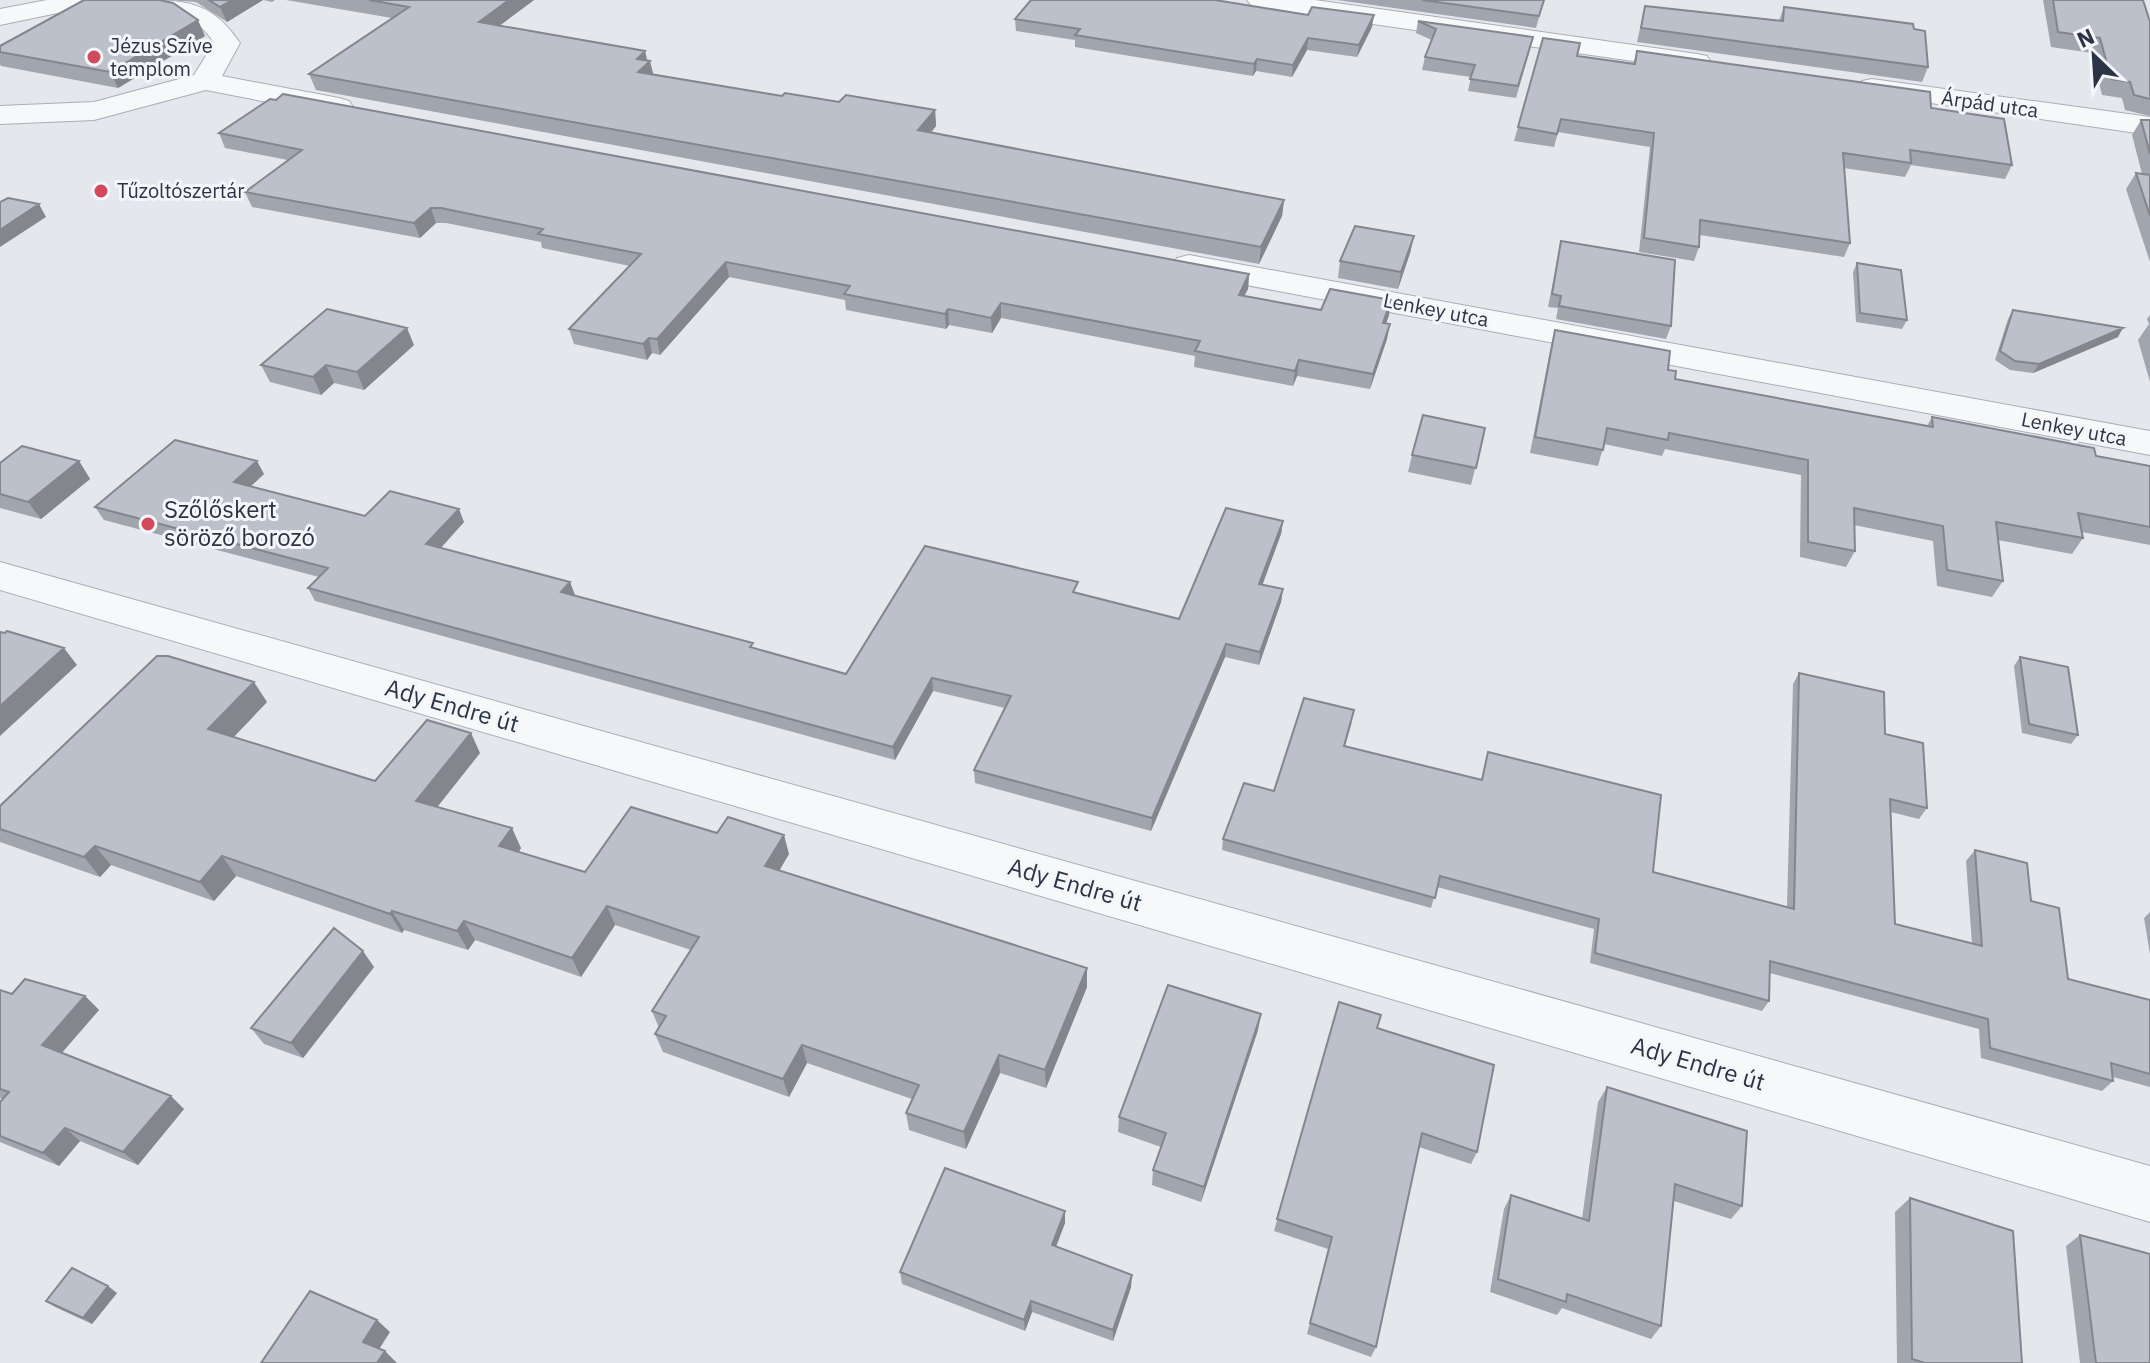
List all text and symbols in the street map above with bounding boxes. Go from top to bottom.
north arrow [2054,16,2134,96]
text: N [2072,21,2099,54]
place label: Jézus Szíve templom [110,32,213,82]
marker: Jézus Szíve templom [85,48,103,66]
street label: Árpád utca [1940,83,2041,124]
place label: Tűzoltószertár [117,177,245,204]
marker: Tűzoltószertár [92,182,110,200]
street label: Lenkey utca [1381,286,1491,333]
street label: Lenkey utca [2019,405,2129,452]
place label: Szőlőskert söröző borozó [164,493,315,553]
marker: Szőlőskert söröző borozó [139,515,157,533]
street label: Ady Endre út [382,671,523,739]
street label: Ady Endre út [1005,850,1146,918]
street label: Ady Endre út [1628,1029,1769,1097]

